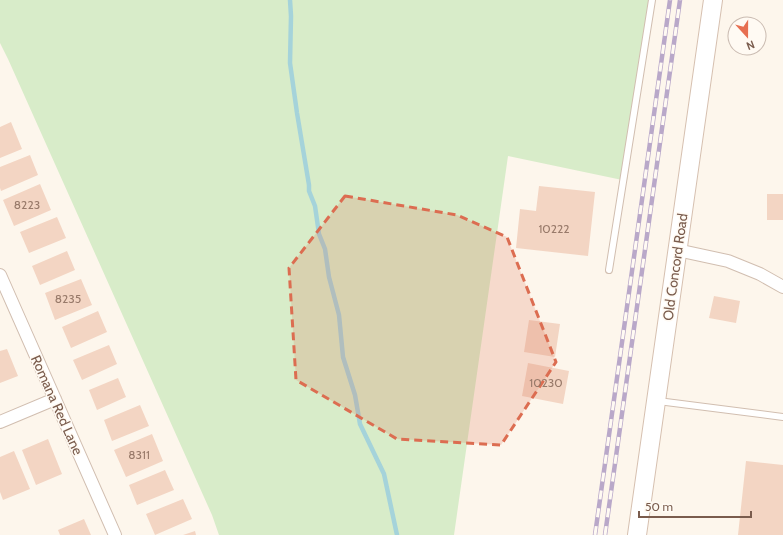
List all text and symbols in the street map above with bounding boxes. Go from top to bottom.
north arrow [727,16,767,56]
text: N [744,37,757,53]
house number: 8223 [14,197,40,212]
street label: Old Concord Road [659,212,691,322]
house number: 10222 [538,221,570,236]
house number: 8235 [55,291,81,306]
street label: Romana Red Lane [27,352,87,458]
house number: 10230 [529,375,563,390]
house number: 8311 [128,447,150,462]
scale bar [639,493,751,519]
text: 50 m [645,499,673,514]

